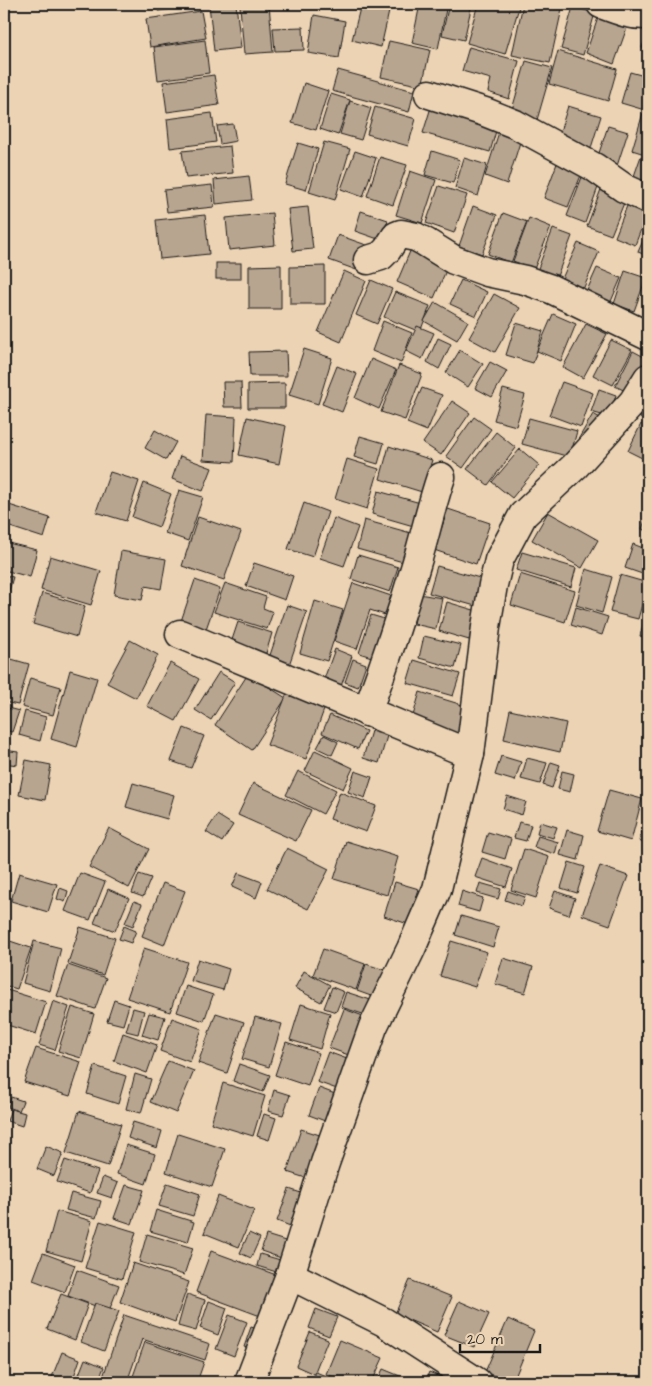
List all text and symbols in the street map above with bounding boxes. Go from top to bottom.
scale bar [460,1321,540,1353]
text: 20 m [467,1329,503,1350]

